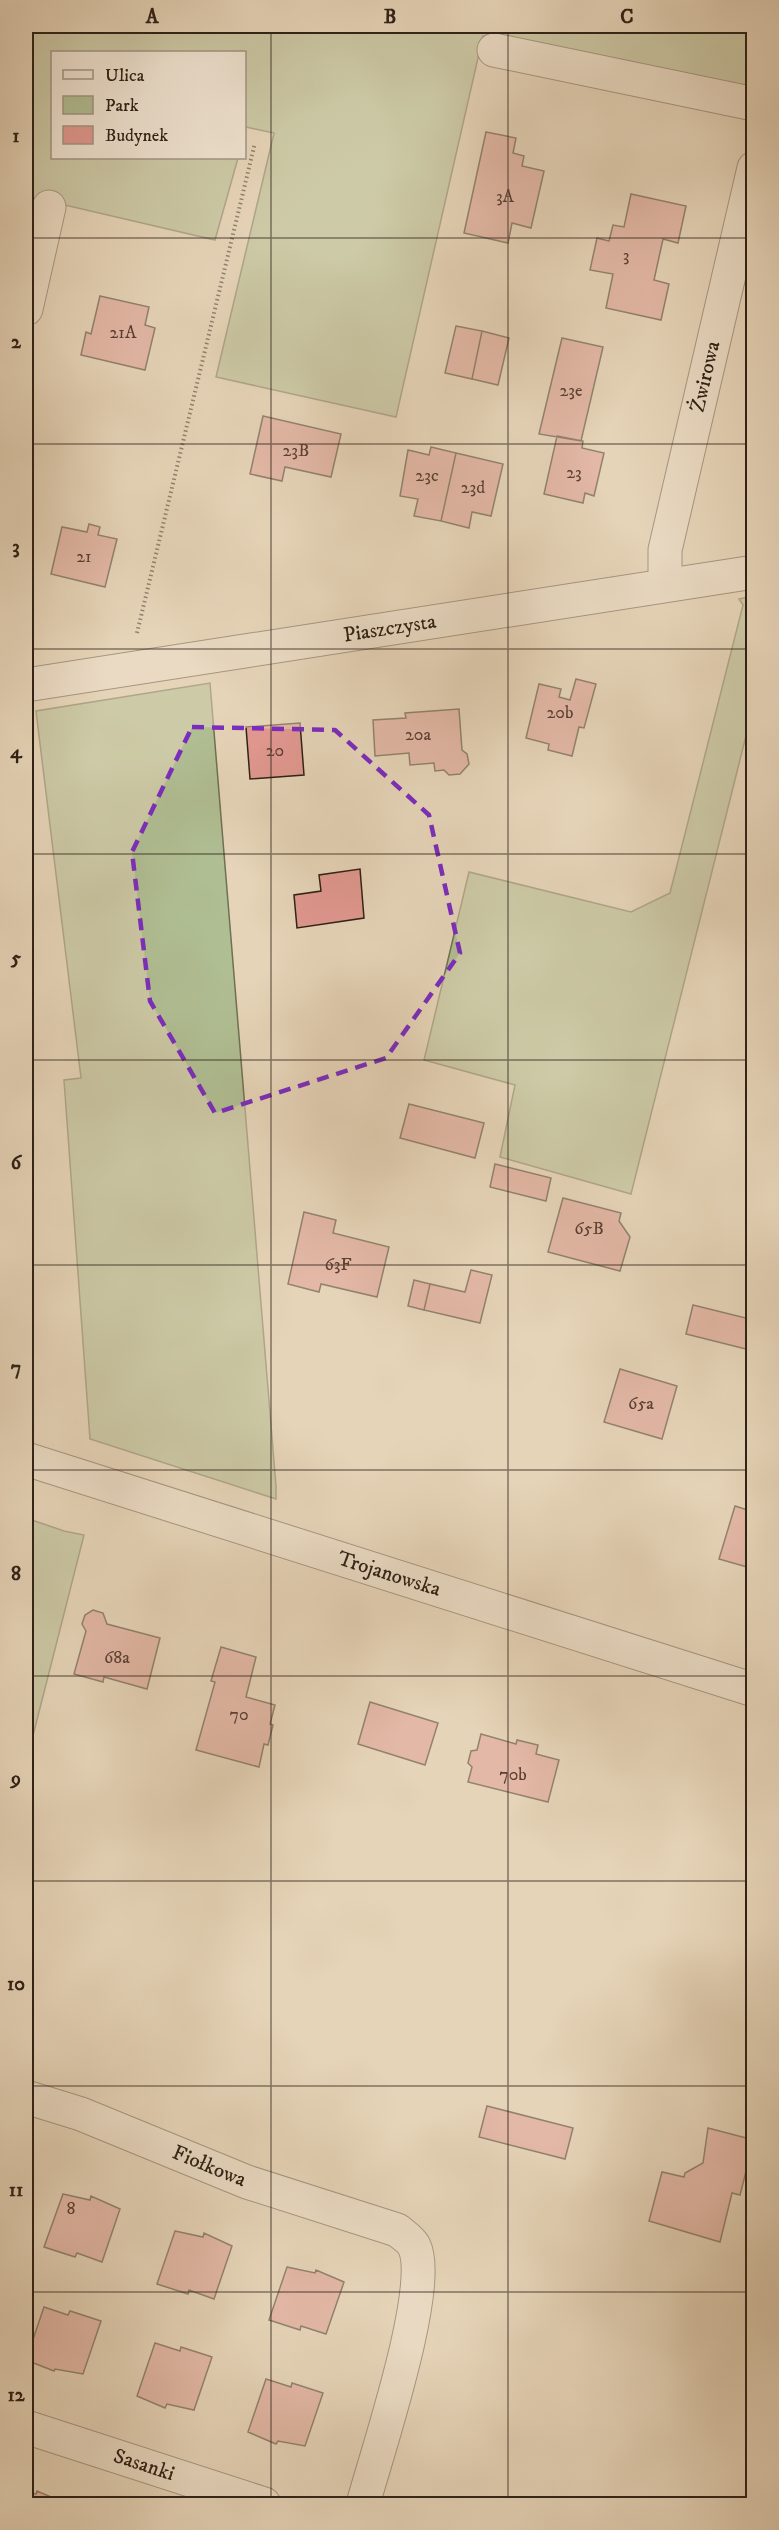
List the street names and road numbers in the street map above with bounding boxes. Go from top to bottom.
street label: Żwirowa [684,338,726,415]
street label: Piaszczysta [342,609,438,649]
street label: Trojanowska [334,1546,444,1603]
street label: Fiołkowa [168,2140,250,2193]
street label: Sasanki [110,2443,178,2487]

